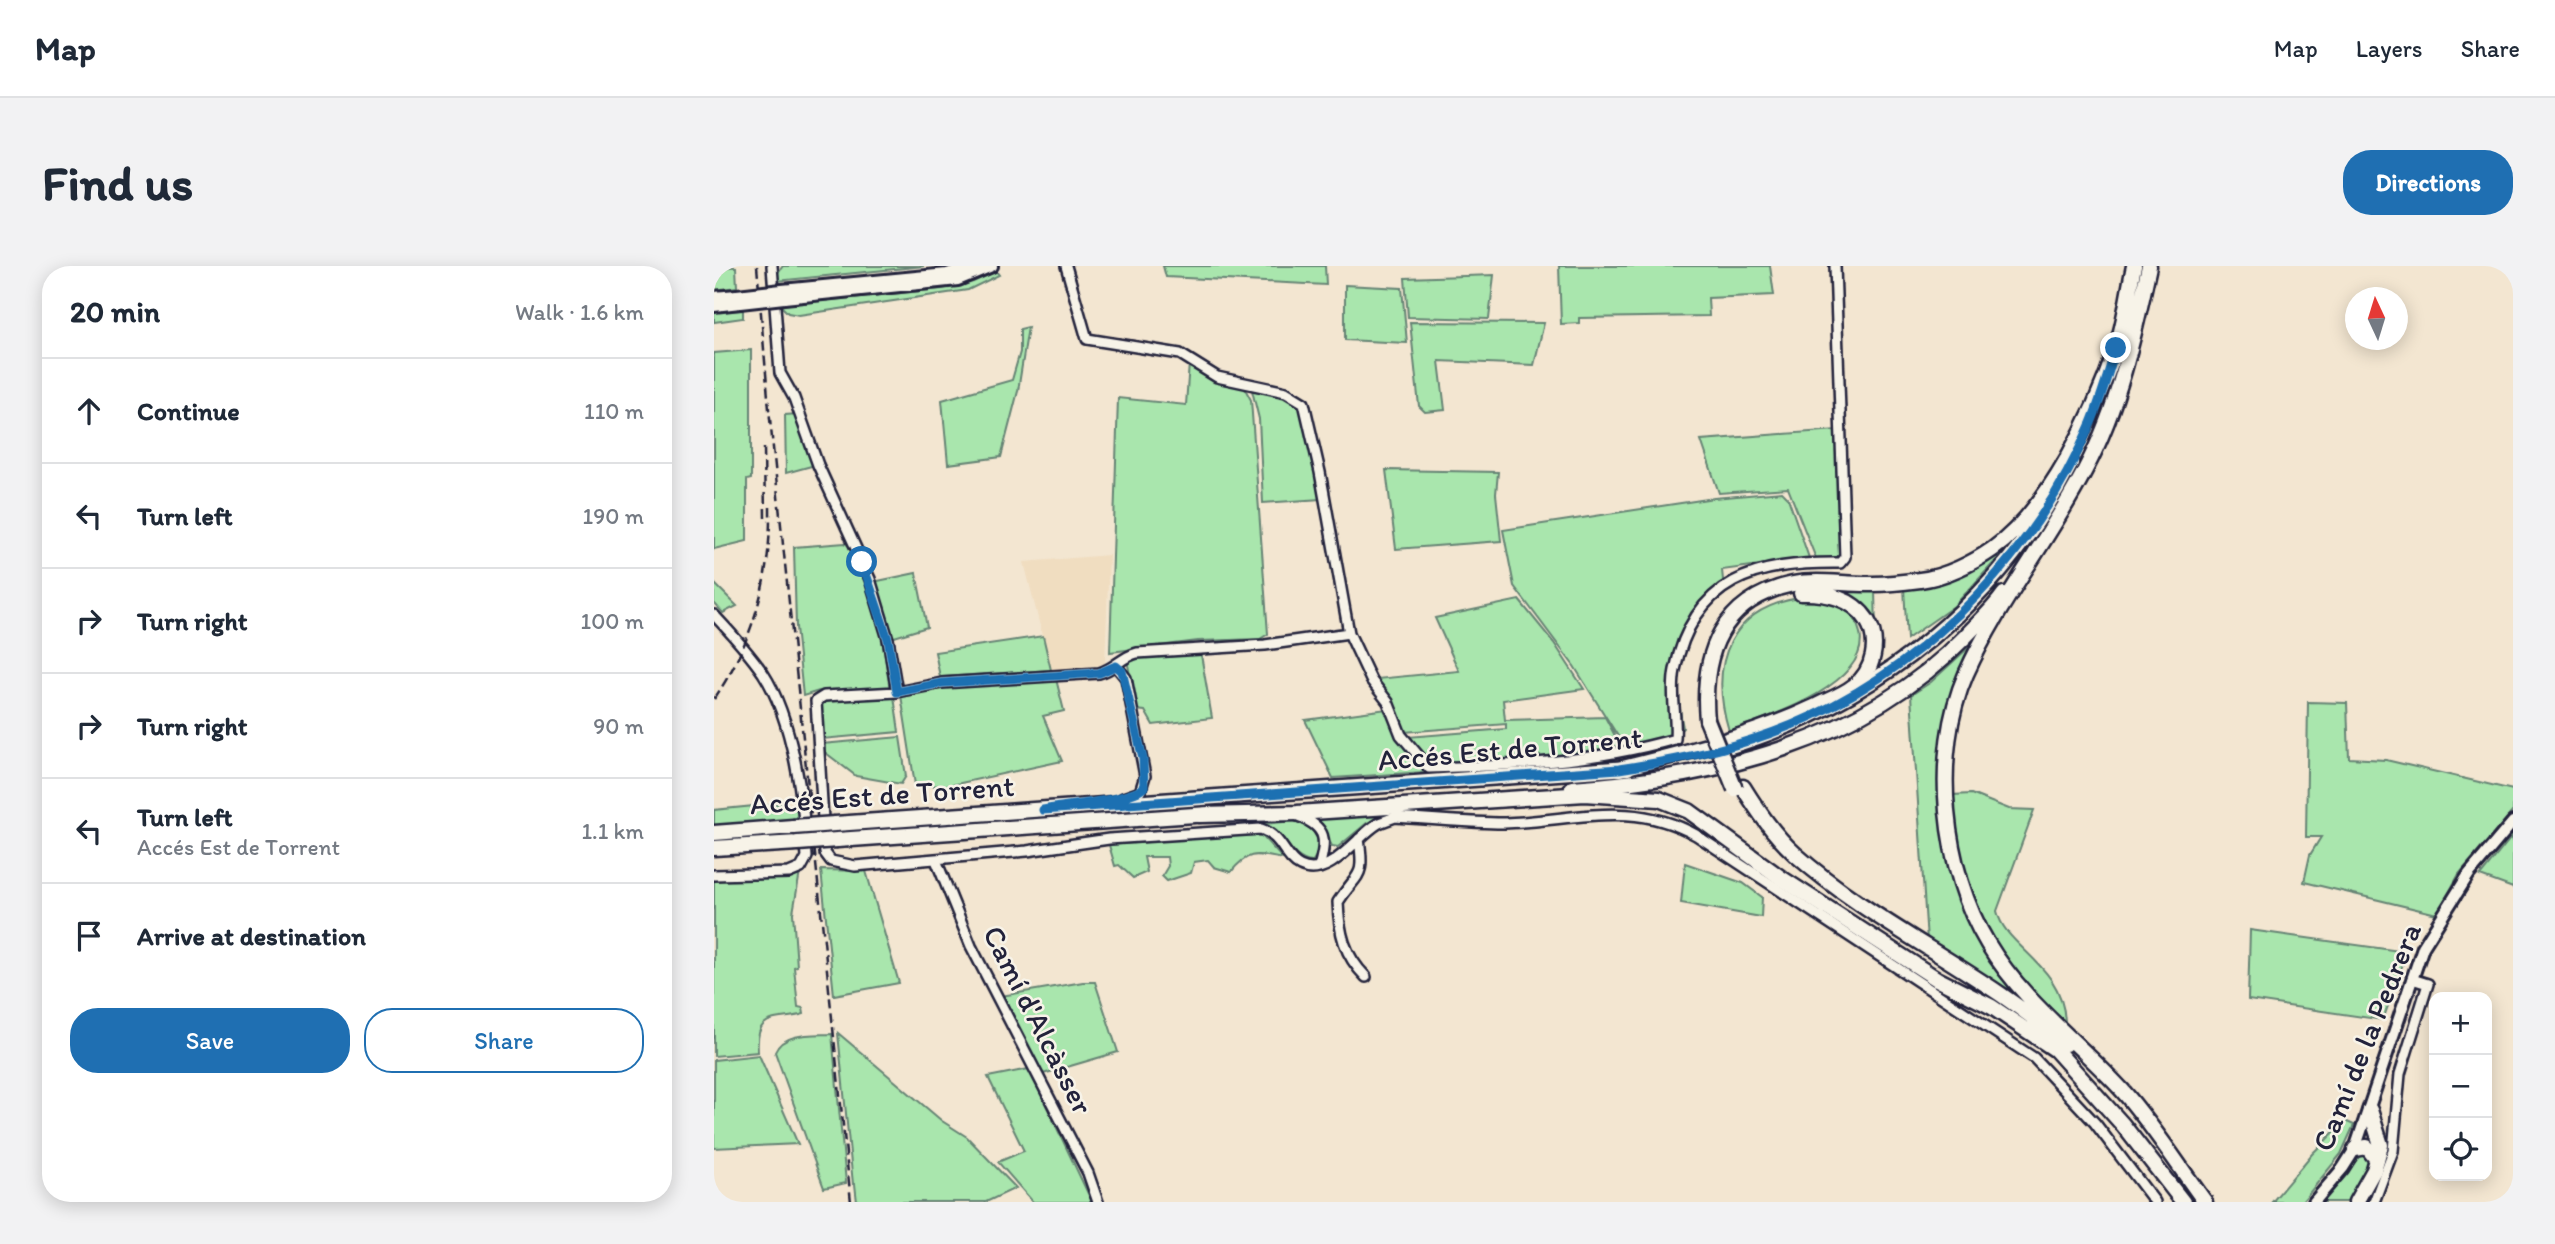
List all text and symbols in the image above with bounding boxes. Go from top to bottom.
text: Map [35,29,96,68]
text: Map [2274,34,2318,63]
text: Layers [2356,34,2423,63]
text: Share [2461,34,2520,63]
button: Directions [2343,150,2513,215]
text: Find us [42,153,193,212]
north arrow [2345,287,2408,350]
text: 20 min [70,293,160,330]
text: Walk · 1.6 km [515,298,644,326]
route end [2100,332,2131,363]
icon: ahead [70,392,108,430]
text: Continue [137,395,240,427]
text: 110 m [584,397,644,425]
icon: left [70,497,108,535]
text: Turn left [137,500,233,532]
text: 190 m [583,502,644,530]
route start [846,546,877,577]
icon: right [70,602,108,640]
text: Turn right [137,605,248,637]
text: 100 m [580,607,644,635]
icon: right [70,707,108,745]
text: Turn right [137,710,248,742]
text: 90 m [593,712,644,740]
street label: Accés Est de Torrent [1376,719,1644,778]
street label: Accés Est de Torrent [748,767,1015,822]
text: Turn left [137,801,233,833]
icon: left [70,812,108,850]
text: 1.1 km [581,817,644,845]
text: Accés Est de Torrent [137,833,340,861]
icon: arrive [70,917,108,955]
street label: Camí de la Pedrera [2304,917,2429,1156]
street label: Camí d'Alcàsser [975,919,1102,1120]
text: Arrive at destination [137,920,366,952]
map controls [2429,992,2492,1181]
button: + [2429,992,2492,1055]
button: Save [70,1008,350,1073]
button: Share [364,1008,644,1073]
button: − [2429,1055,2492,1118]
button: locate [2429,1118,2492,1181]

